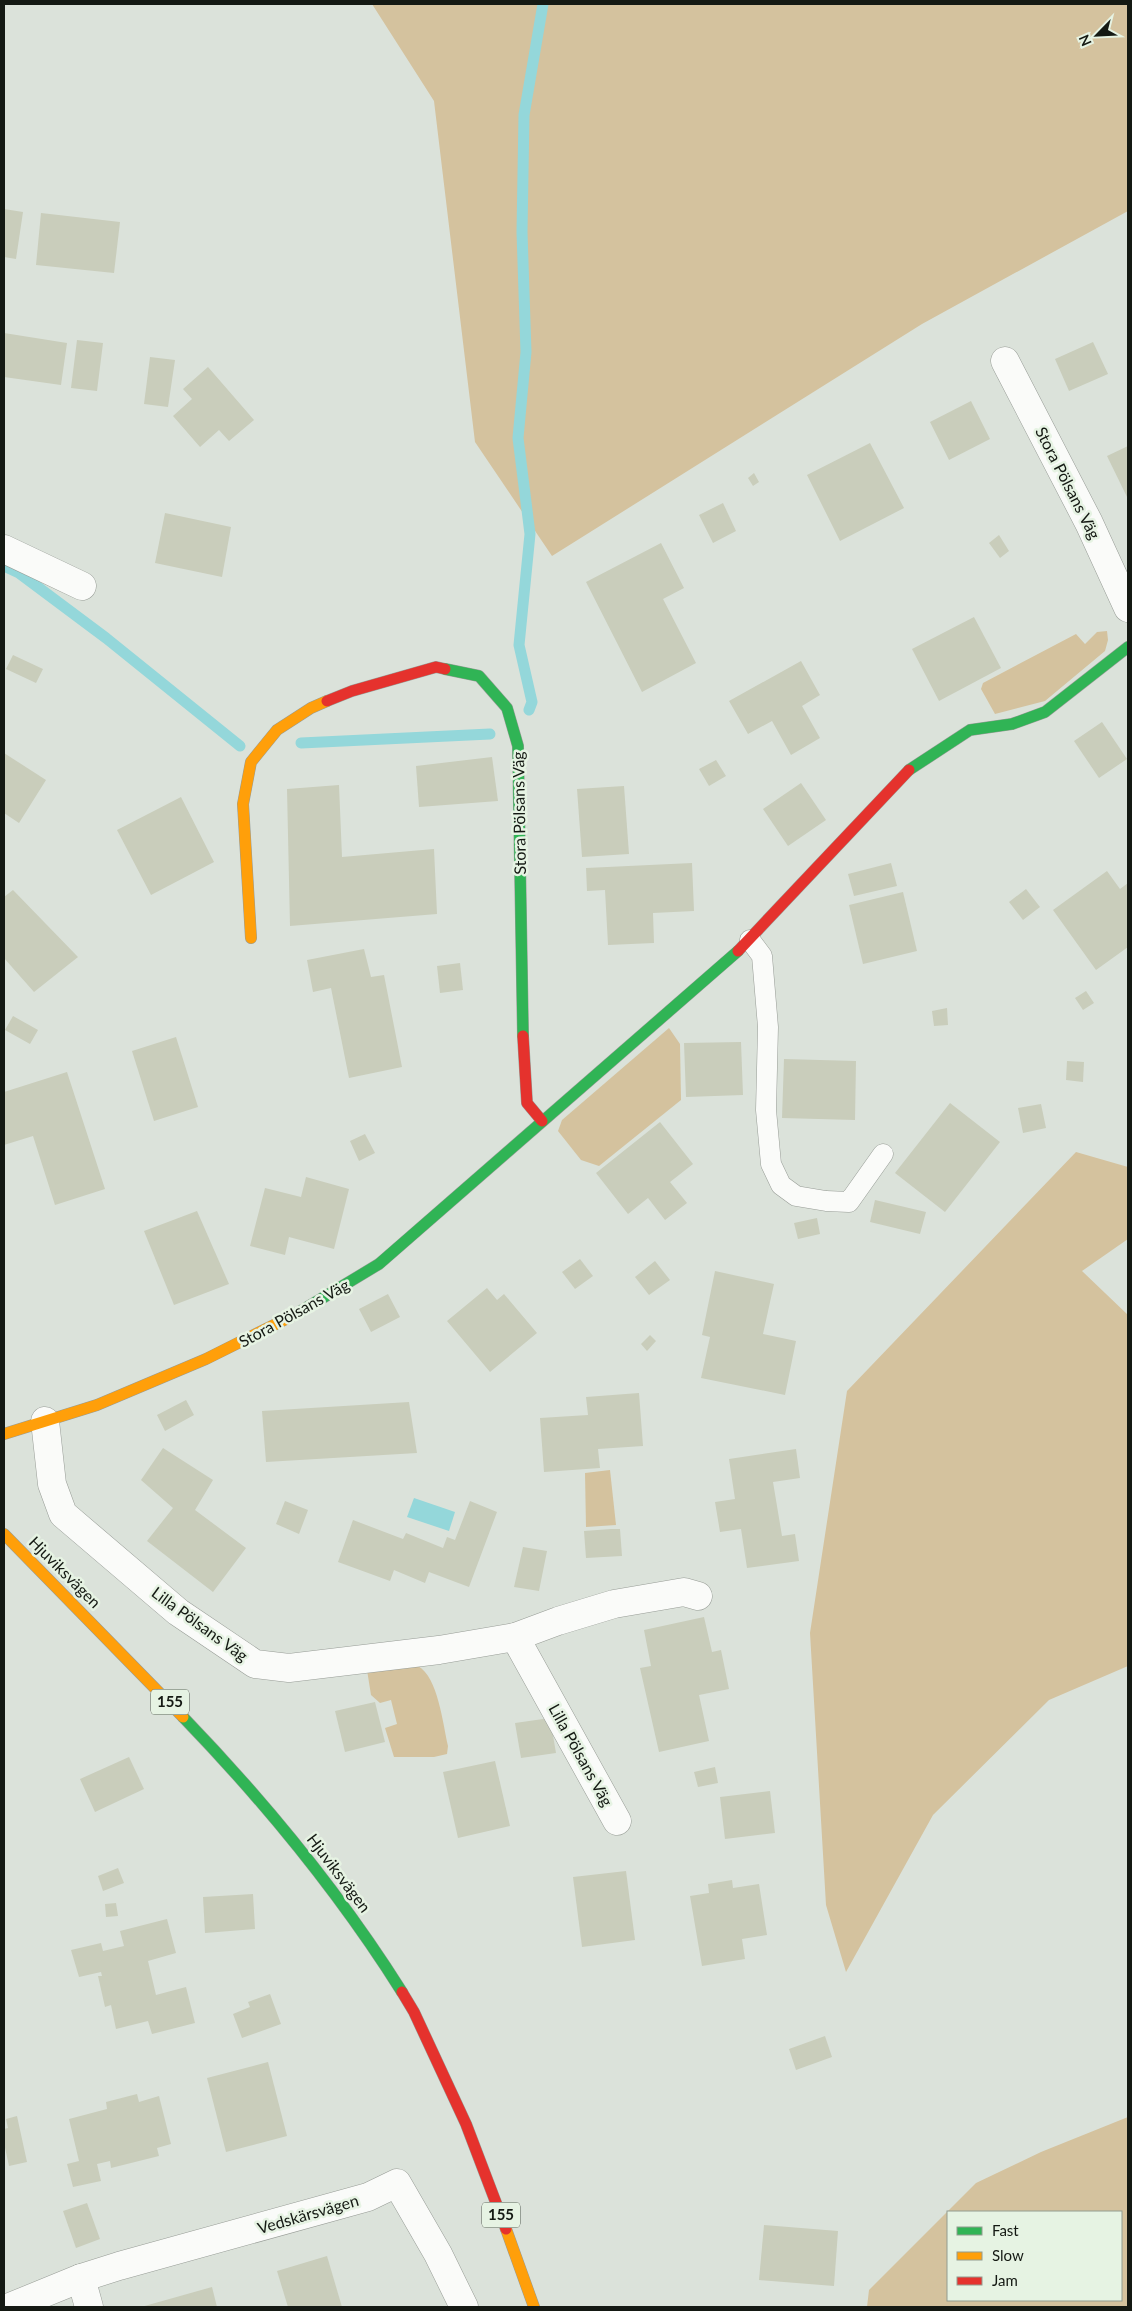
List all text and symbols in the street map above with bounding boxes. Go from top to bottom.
north arrow [1072,10,1122,60]
text: N [1075,32,1095,49]
street label: Stora Pölsans Väg [1032,424,1105,542]
street label: Stora Pölsans Väg [508,751,529,875]
street label: Stora Pölsans Väg [235,1274,352,1351]
street label: Hjuviksvägen [26,1532,105,1611]
street label: Lilla Pölsans Väg [149,1582,252,1665]
road number: 155 [151,1690,189,1714]
street label: Lilla Pölsans Väg [545,1700,617,1809]
street label: Hjuviksvägen [304,1830,375,1916]
street label: Vedskärsvägen [255,2190,361,2237]
road number: 155 [482,2202,520,2228]
legend [947,2211,1122,2301]
text: Fast [992,2221,1019,2239]
text: Slow [992,2246,1024,2264]
text: Jam [992,2271,1018,2289]

